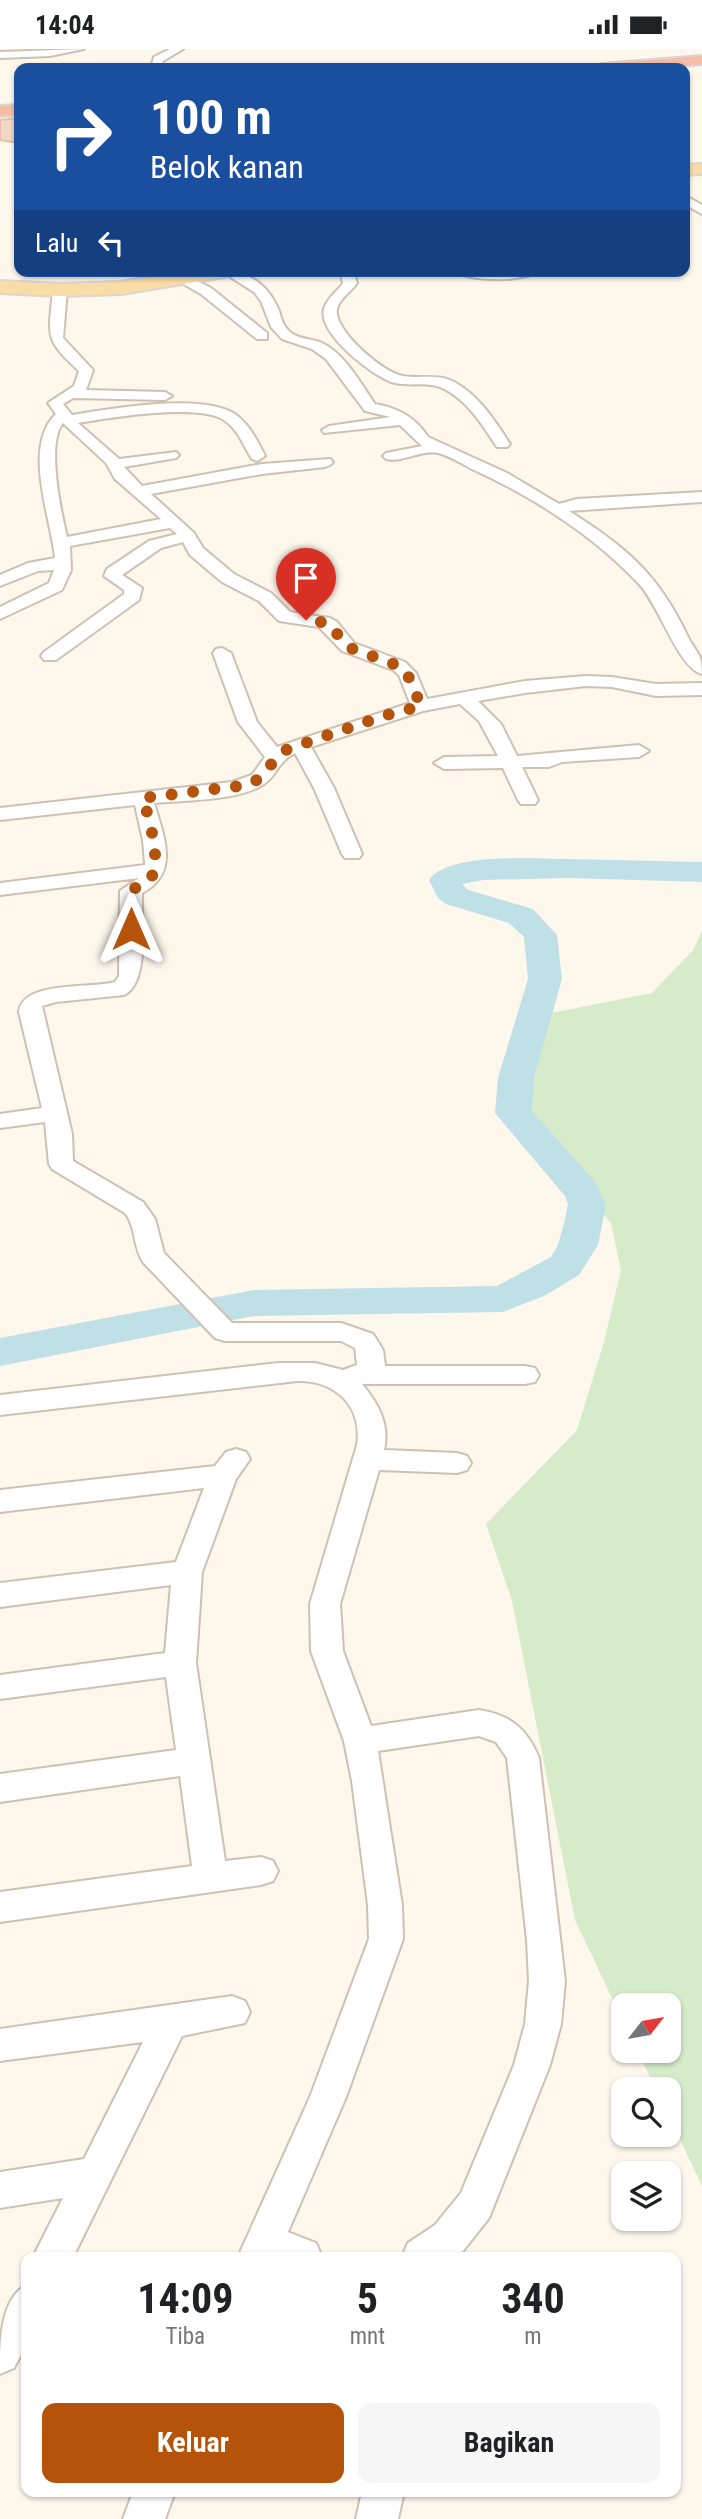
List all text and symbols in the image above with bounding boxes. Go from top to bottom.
text: 14:04 [35,10,95,40]
text: 100 m [150,89,272,146]
icon: right [35,91,126,182]
text: Belok kanan [150,148,304,186]
icon: left [92,224,130,262]
text: Lalu [35,228,78,258]
pin [276,548,336,620]
icon: arrive [287,559,325,597]
position arrow [94,892,168,966]
north arrow [611,1993,681,2063]
map controls [611,1993,681,2231]
button: search [611,2077,681,2147]
button: layers [611,2161,681,2231]
text: 14:09 [137,2274,234,2323]
text: 5 [357,2274,378,2323]
text: 340 [501,2274,565,2323]
text: Tiba [166,2323,205,2350]
text: mnt [350,2323,385,2350]
text: m [524,2323,542,2350]
button: Keluar [42,2403,344,2483]
button: Bagikan [358,2403,660,2483]

